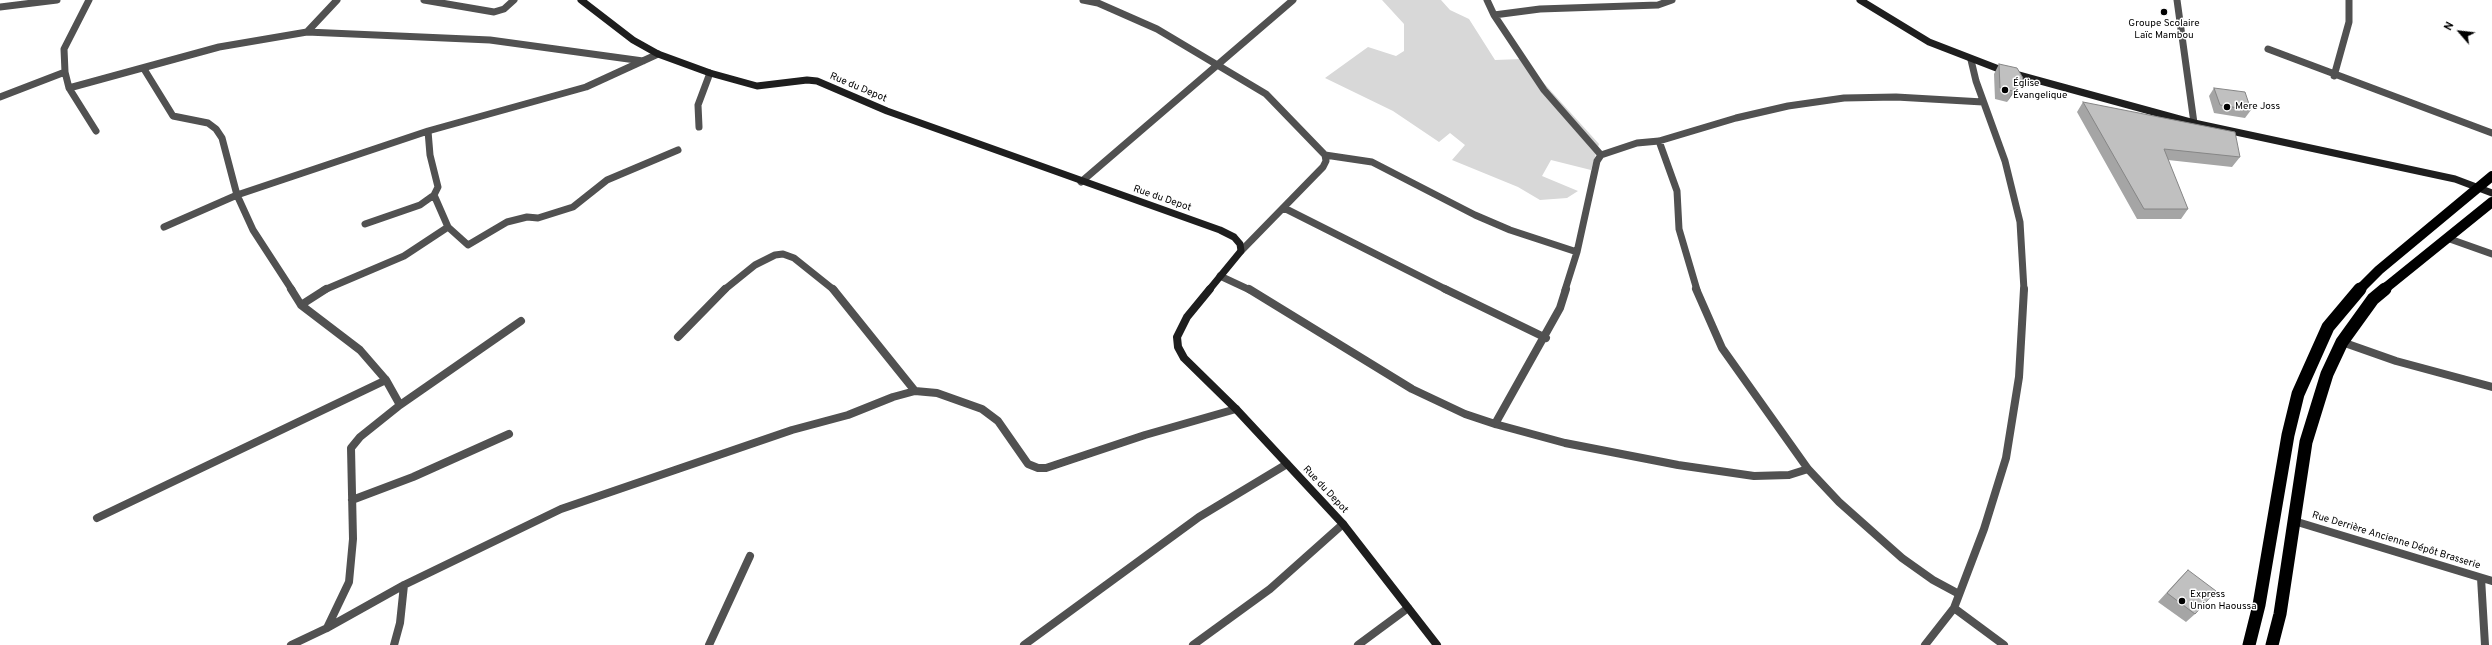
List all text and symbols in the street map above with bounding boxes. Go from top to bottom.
marker: Groupe Scolaire Laïc Mambou [2159,7,2169,17]
north arrow [2440,12,2480,52]
place label: Groupe Scolaire Laïc Mambou [2128,18,2200,42]
text: N [2441,20,2457,33]
street label: Rue du Depot [828,71,888,105]
place label: Église Évangelique [2013,78,2067,102]
marker: Église Évangelique [2000,85,2010,95]
place label: Mere Joss [2235,101,2280,113]
marker: Mere Joss [2222,102,2232,112]
street label: Rue du Depot [1131,183,1193,215]
street label: Rue du Depot [1300,464,1350,516]
street label: Rue Derrière Ancienne Dépôt Brasserie [2310,510,2482,572]
place label: Express Union Haoussa [2190,589,2256,612]
marker: Express Union Haoussa [2177,596,2187,606]

